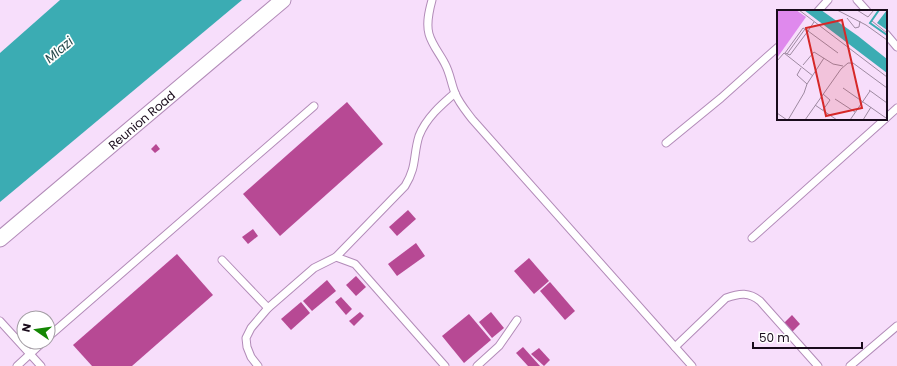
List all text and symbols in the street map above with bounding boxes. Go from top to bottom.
inset map [777,10,887,120]
water label: Mlazi [41,32,78,68]
street label: Reunion Road [104,86,178,153]
north arrow [16,310,56,350]
text: N [18,322,35,334]
scale bar [753,324,862,350]
text: 50 m [759,329,790,346]

